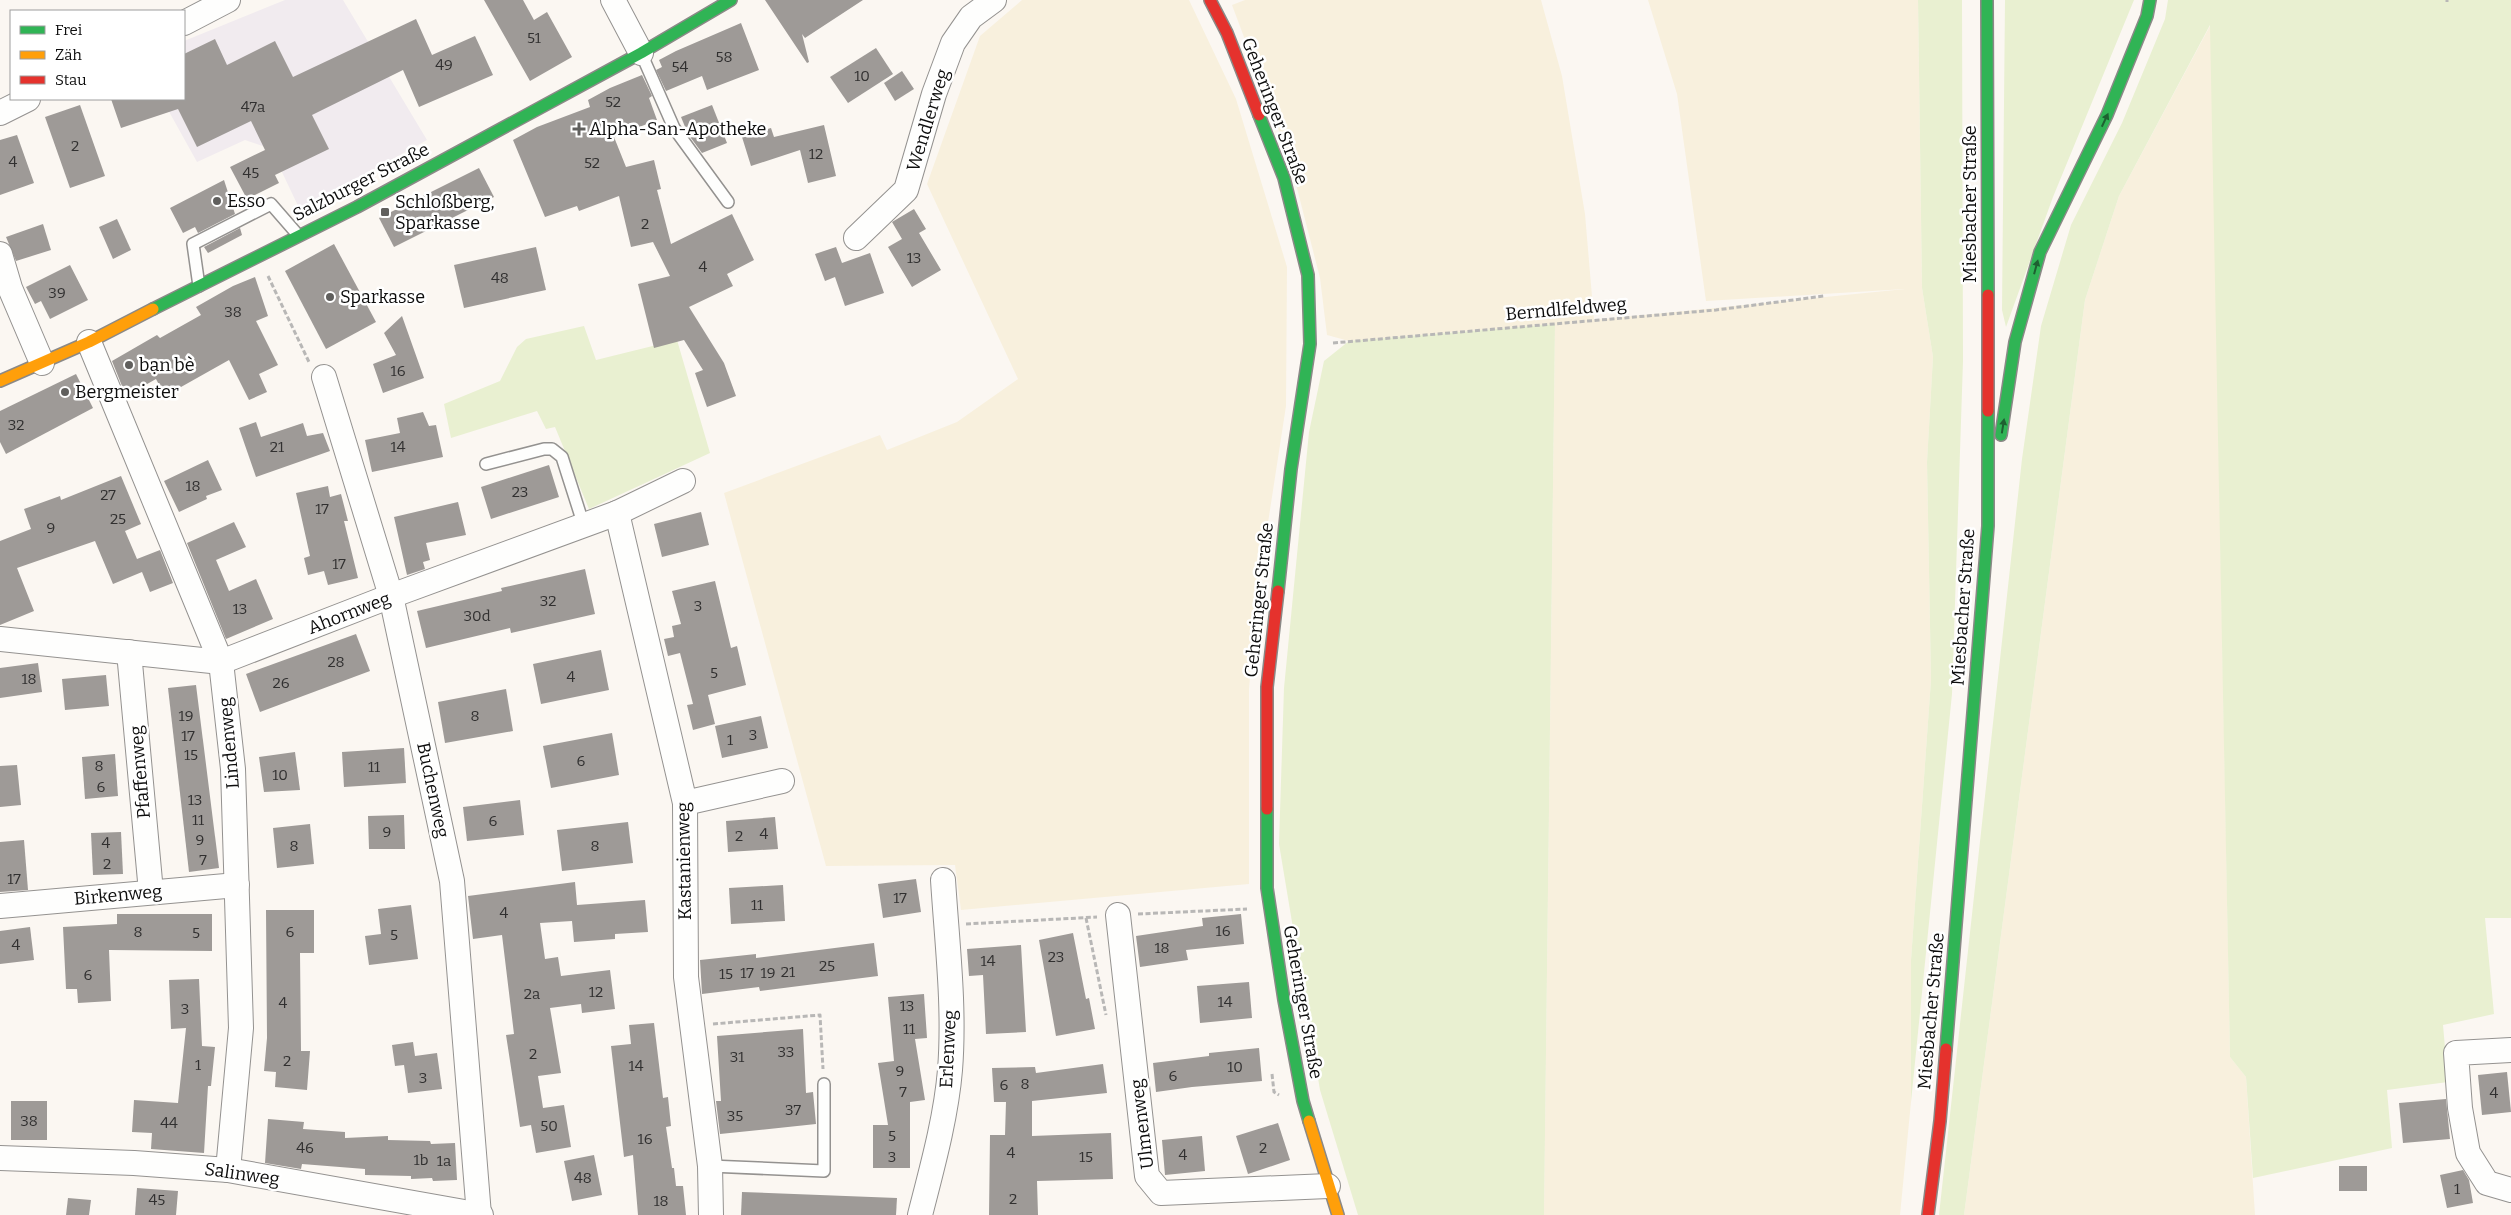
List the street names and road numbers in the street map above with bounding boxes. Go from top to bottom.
street label: Geheringer Straße [1237,34,1313,188]
street label: Wendlerweg [902,66,954,174]
street label: Miesbacher Straße [1959,125,1981,283]
street label: Salzburger Straße [289,138,433,226]
street label: Berndlfeldweg [1504,293,1628,325]
street label: Geheringer Straße [1240,522,1278,678]
street label: Miesbacher Straße [1947,528,1979,686]
street label: Ahornweg [305,587,393,639]
street label: Lindenweg [214,696,244,790]
street label: Pfaffenweg [125,725,155,819]
street label: Buchenweg [412,740,454,840]
street label: Kastanienweg [672,802,696,920]
street label: Birkenweg [73,880,163,910]
street label: Geheringer Straße [1279,924,1327,1080]
street label: Miesbacher Straße [1913,932,1949,1090]
street label: Erlenweg [935,1009,961,1089]
street label: Ulmenweg [1126,1078,1158,1170]
street label: Salinweg [203,1158,281,1190]

